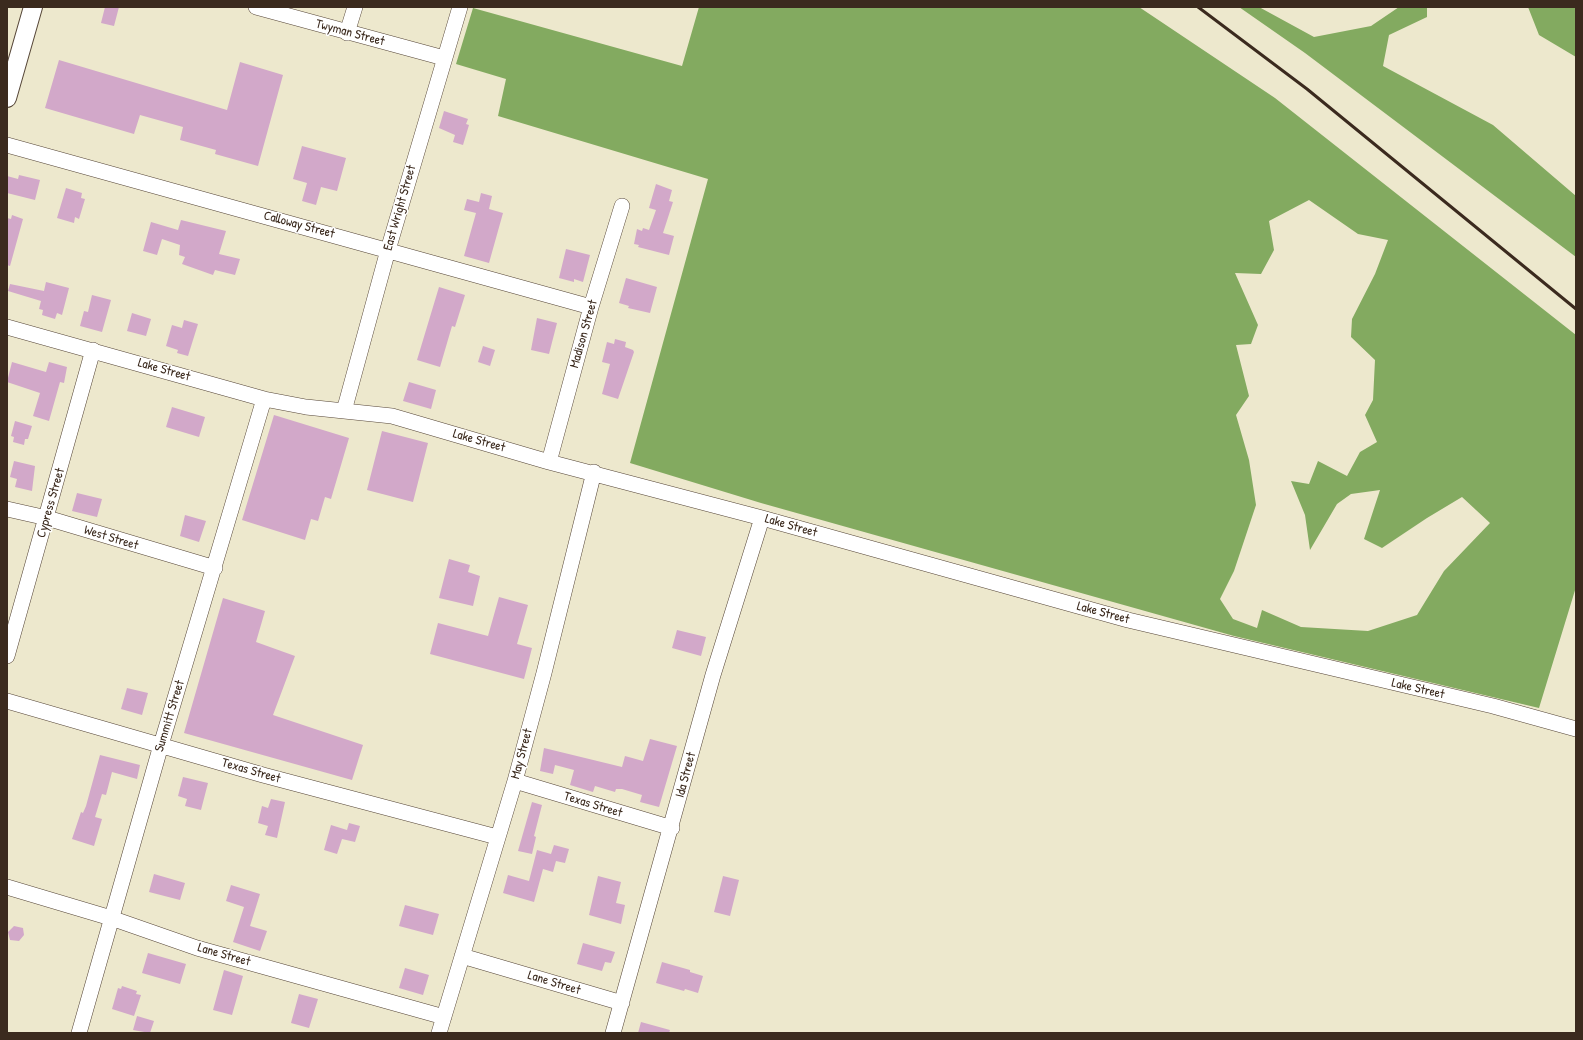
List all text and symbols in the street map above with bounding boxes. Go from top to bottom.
street label: Twyman Street [314,16,386,50]
street label: East Wright Street [380,163,420,253]
street label: Calloway Street [262,208,336,242]
street label: Madison Street [567,298,601,370]
street label: Lake Street [136,355,192,385]
street label: Lake Street [451,426,507,456]
street label: Cypress Street [34,466,68,540]
street label: Lake Street [763,511,819,541]
street label: West Street [82,522,140,554]
street label: Lake Street [1075,599,1131,627]
street label: Lake Street [1390,675,1446,703]
street label: Summitt Street [152,678,188,754]
street label: May Street [508,727,536,781]
street label: Ida Street [672,751,700,799]
street label: Texas Street [220,755,282,787]
street label: Texas Street [562,789,624,821]
street label: Lane Street [196,940,252,970]
street label: Lane Street [526,968,582,998]

